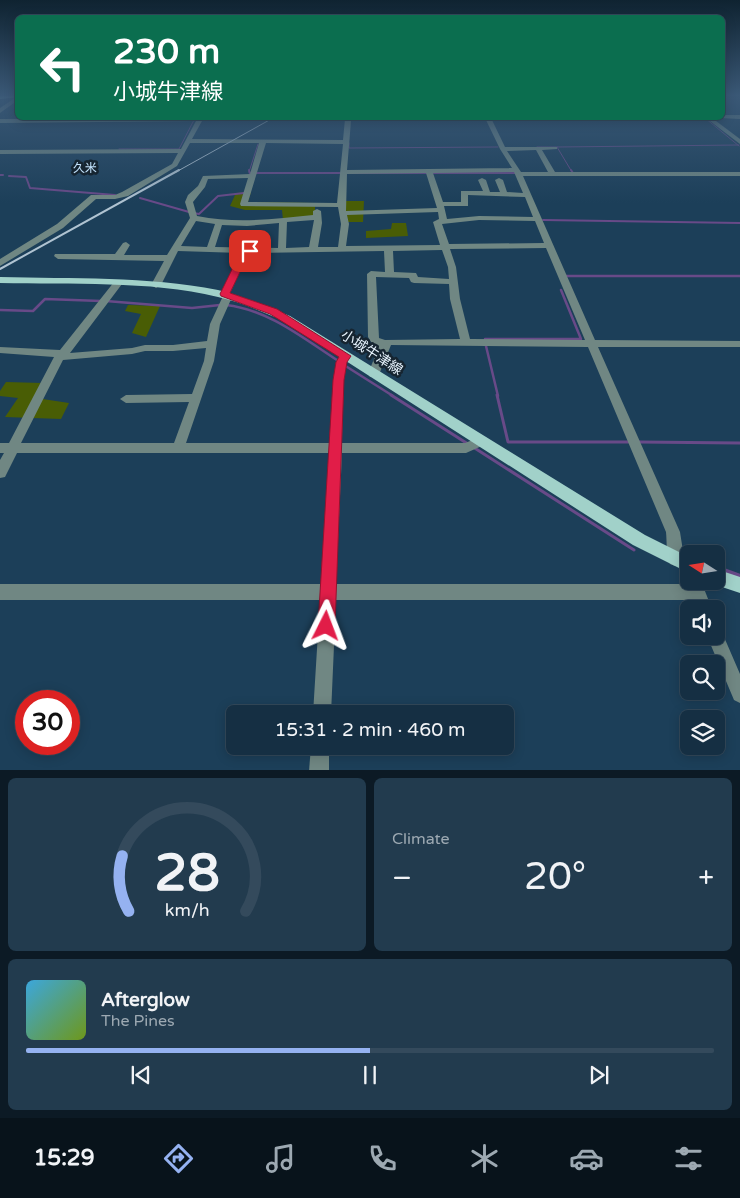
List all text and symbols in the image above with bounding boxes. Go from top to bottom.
text: 230 m [113,31,220,73]
icon: left [30,35,95,100]
text: 小城牛津線 [113,79,223,105]
district label: 久米 [73,161,97,175]
pin [229,230,271,272]
icon: arrive [236,237,264,265]
street label: 小城牛津線 [338,326,406,379]
north arrow [680,545,725,590]
map controls [680,545,725,755]
position arrow [299,599,351,651]
button: sound [680,600,725,645]
button: search [680,655,725,700]
speed limit sign: 30 [15,690,80,755]
button: layers [680,710,725,755]
text: 15:31 · 2 min · 460 m [274,719,466,741]
text: Climate [392,829,450,849]
text: 28 [154,842,220,905]
text: 20° [524,854,586,900]
text: − [392,861,412,895]
text: + [698,861,714,895]
text: km/h [165,900,209,921]
text: Afterglow [101,989,190,1011]
text: The Pines [101,1011,175,1031]
icon: previous [127,1061,155,1089]
icon: pause [356,1061,384,1089]
icon: next [585,1061,613,1089]
icon: directions [161,1141,196,1176]
icon: music [263,1141,298,1176]
icon: phone [365,1141,400,1176]
icon: climate [467,1141,502,1176]
icon: car [569,1141,604,1176]
icon: filters [671,1141,706,1176]
text: 15:29 [34,1145,94,1171]

